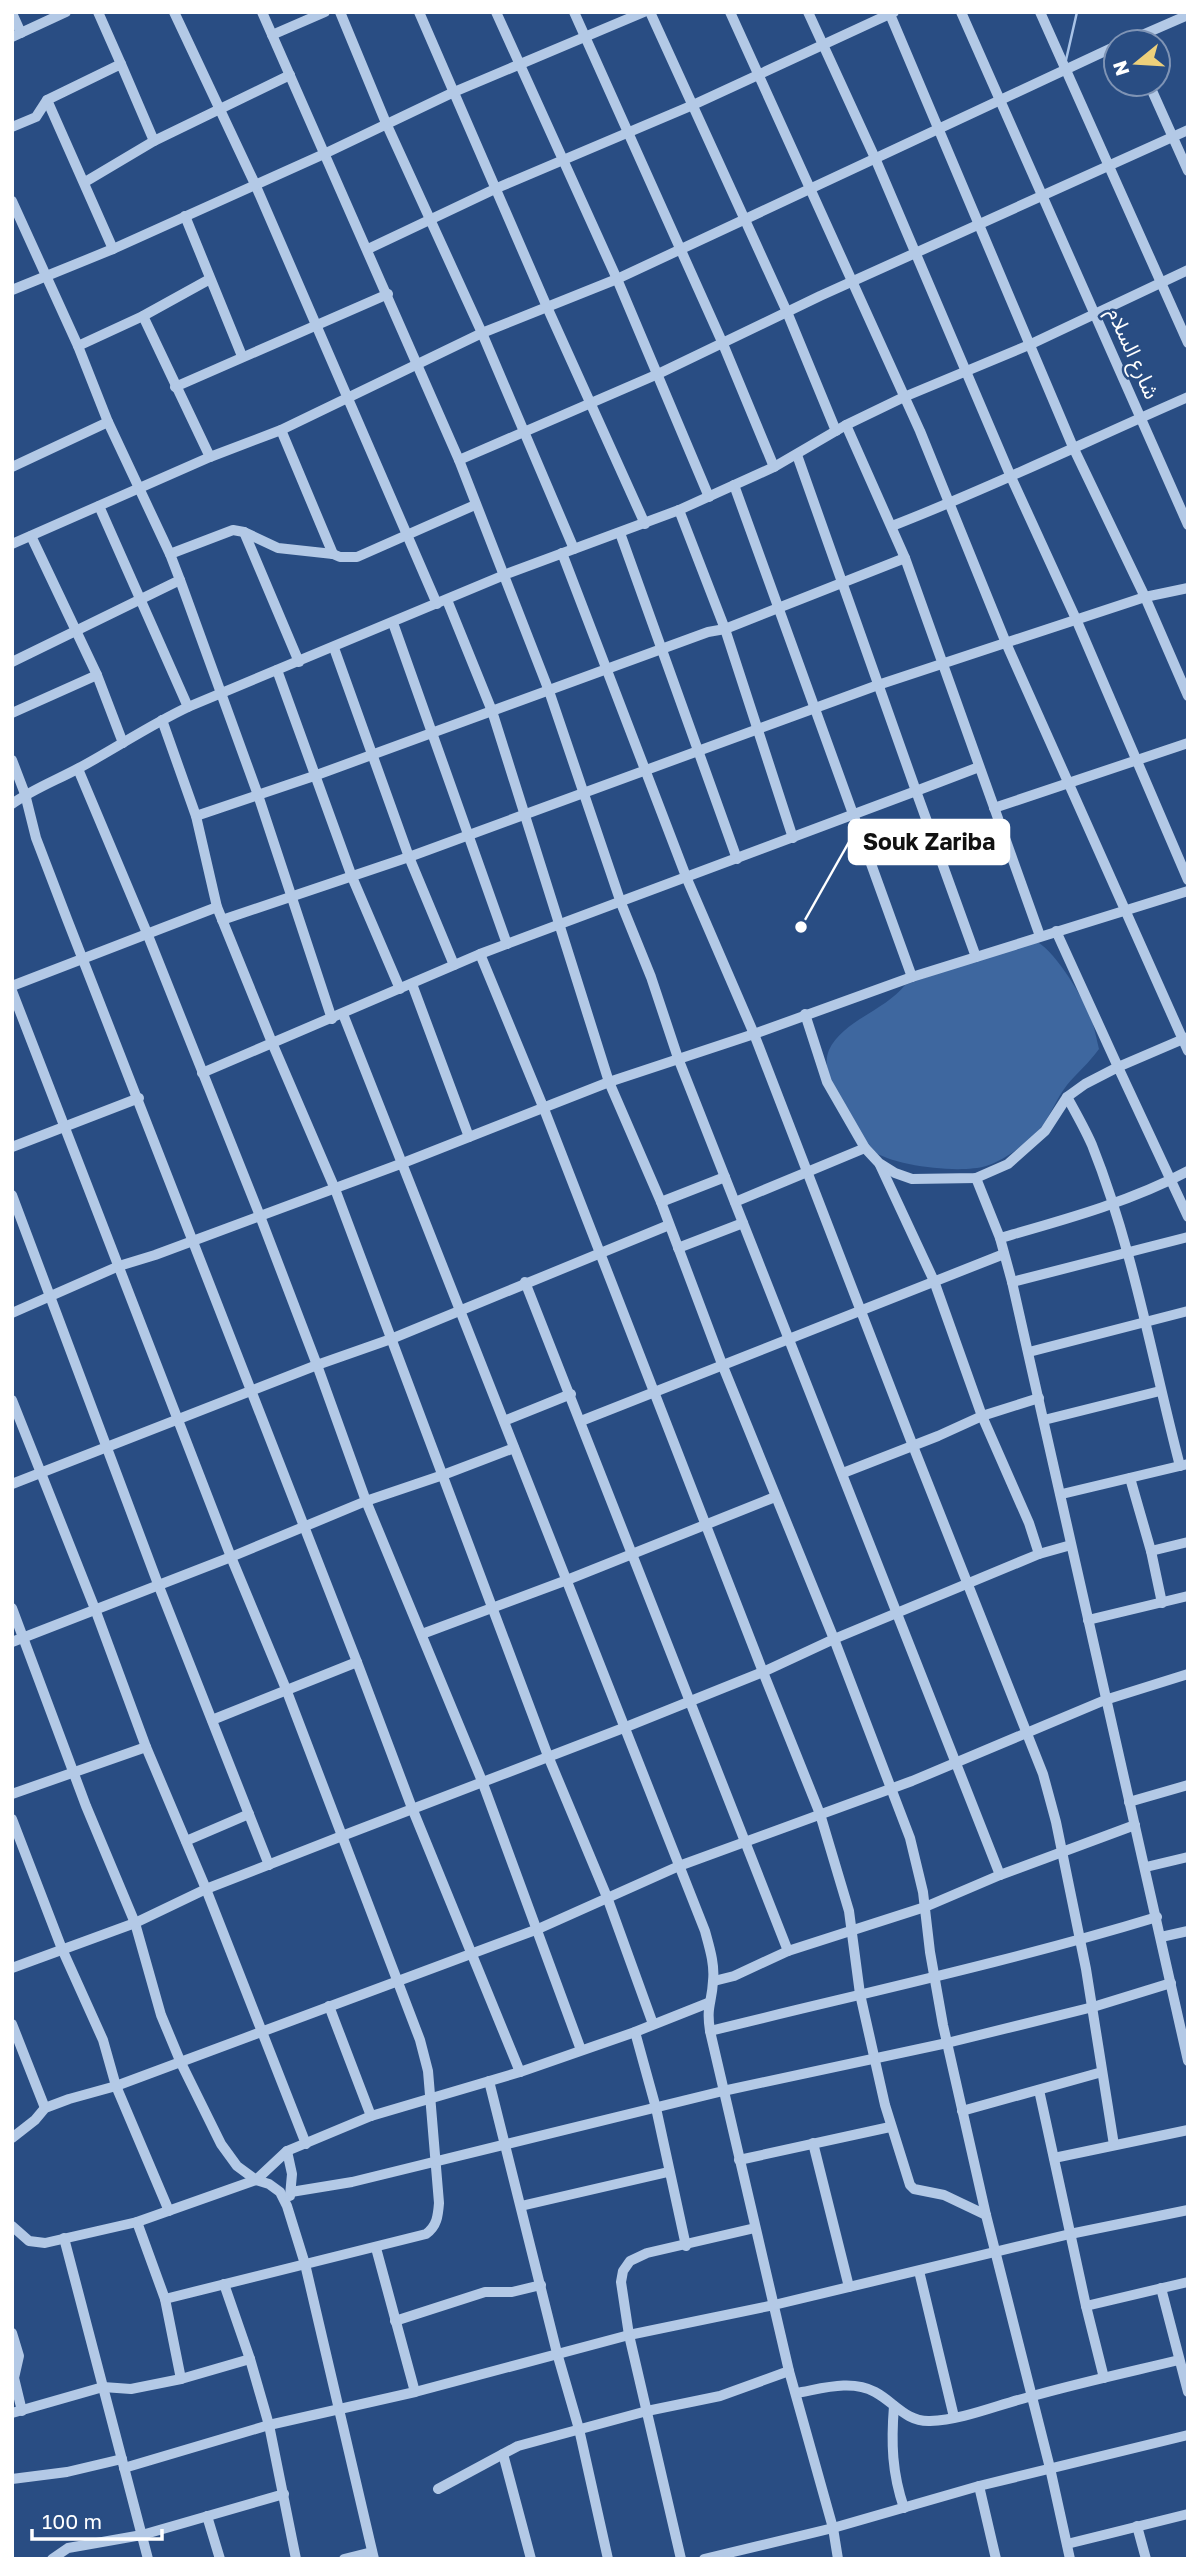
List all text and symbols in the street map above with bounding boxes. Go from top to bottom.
north arrow [1102,28,1172,98]
text: N [1107,58,1134,79]
street label: شارع السلام [1099,303,1166,404]
callout: Souk Zariba [849,820,1009,864]
text: Souk Zariba [863,827,995,855]
scale bar [32,2498,161,2542]
text: 100 m [42,2508,102,2534]

